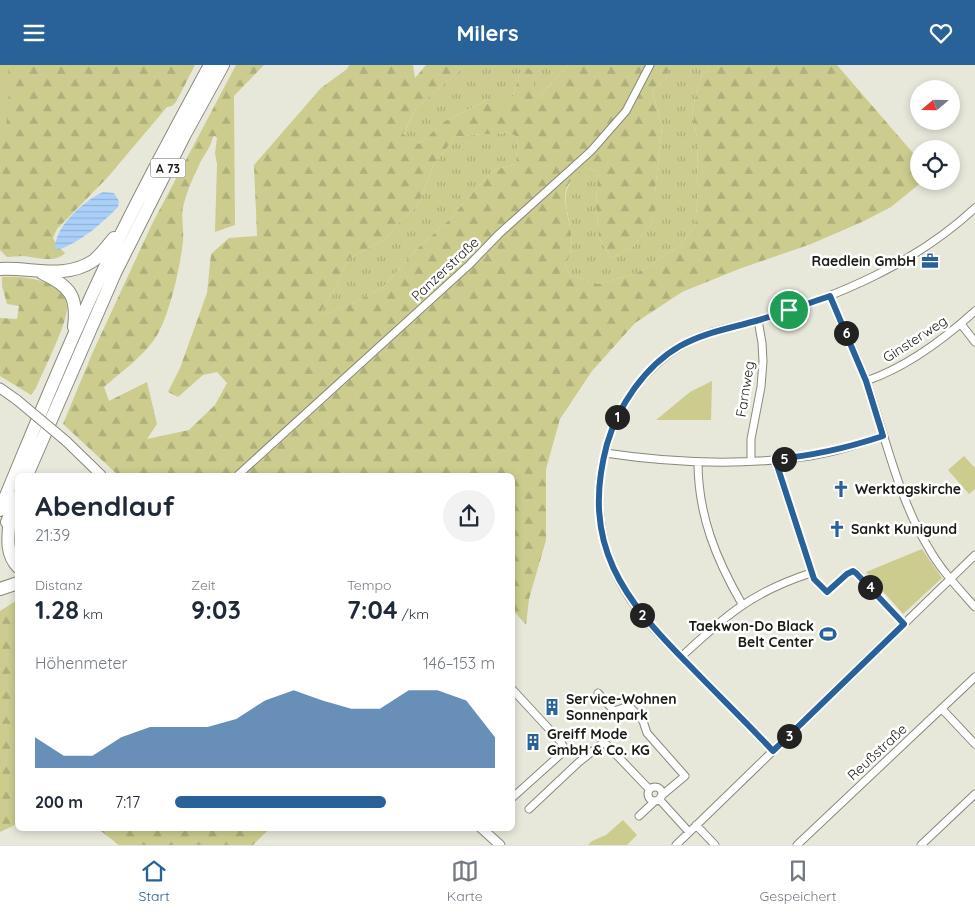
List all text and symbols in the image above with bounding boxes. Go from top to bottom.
icon: menu [20,19,48,47]
text: Milers [456,19,519,47]
icon: heart [927,19,955,47]
north arrow [910,80,960,130]
map controls [910,80,960,190]
button: locate [910,140,960,190]
road number: A 73 [150,159,186,177]
street label: Panzerstraße [407,233,483,305]
office icon: Raedlein GmbH [920,251,940,271]
place label: Raedlein GmbH [812,252,916,270]
pin [768,289,810,331]
icon: arrive [775,296,803,324]
street label: Ginsterweg [879,312,951,366]
pin: 6 [834,321,858,345]
text: 6 [843,324,850,342]
street label: Farnweg [732,360,758,418]
pin: 1 [604,405,630,429]
text: 1 [615,408,620,426]
pin: 5 [772,447,796,471]
text: 5 [780,450,789,468]
church icon: Werktagskirche [831,479,851,499]
place label: Werktagskirche [855,480,961,498]
text: Abendlauf [35,488,175,523]
button: share [443,490,495,542]
church icon: Sankt Kunigund [827,519,847,539]
place label: Sankt Kunigund [851,520,957,538]
text: 21:39 [35,525,70,545]
pin: 4 [858,575,882,599]
text: Distanz [35,576,83,594]
text: Zeit [191,576,216,594]
text: Tempo [347,576,391,594]
text: 4 [866,578,875,596]
text: 1.28 [35,594,79,625]
text: 9:03 [191,594,241,625]
text: 7:04 [347,594,398,625]
pin: 2 [630,603,654,627]
text: km [79,605,103,623]
text: /km [398,605,429,623]
text: 2 [639,606,646,624]
place label: Taekwon-Do Black Belt Center [689,617,814,651]
sports icon: Taekwon-Do Black Belt Center [818,624,838,644]
text: Höhenmeter [35,653,128,673]
text: 146–153 m [423,653,495,673]
place label: Service-Wohnen Sonnenpark [566,690,677,724]
building icon: Service-Wohnen Sonnenpark [542,697,562,717]
street label: Reußstraße [843,720,911,784]
pin: 3 [776,723,802,749]
place label: Greiff Mode GmbH & Co. KG [547,725,650,759]
text: 3 [786,727,793,745]
building icon: Greiff Mode GmbH & Co. KG [523,732,543,752]
text: 200 m [35,792,83,812]
text: 7:17 [115,792,140,812]
tab: Start [138,857,170,905]
tab: Karte [447,857,483,905]
tab: Gespeichert [760,857,836,905]

